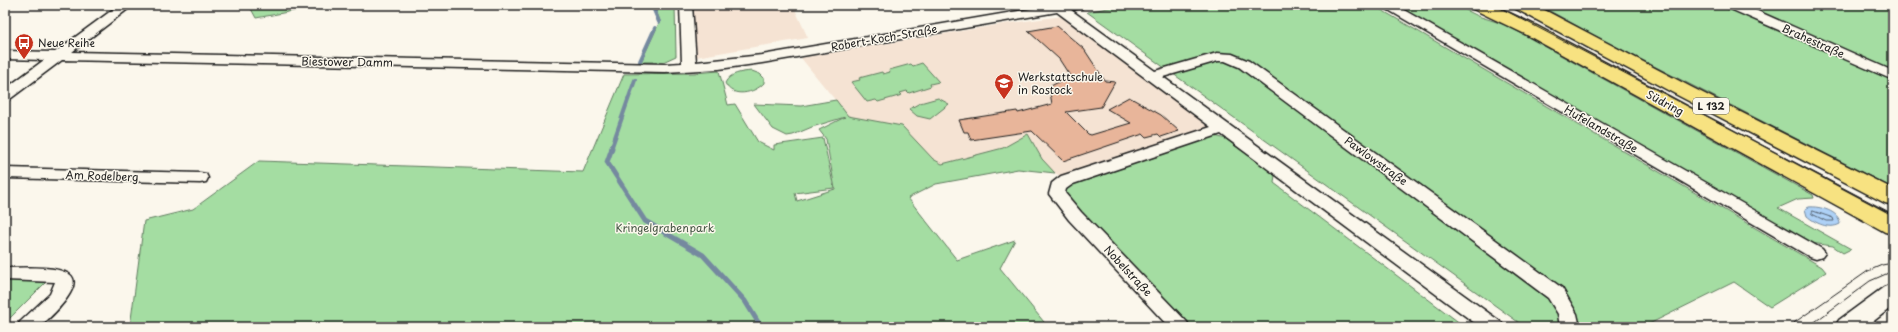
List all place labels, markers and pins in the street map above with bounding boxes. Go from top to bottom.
bus stop icon: Neue Reihe [13,32,35,60]
place label: Neue Reihe [38,34,95,51]
place label: Werkstattschule in Rostock [1018,68,1103,98]
school or university icon: Werkstattschule in Rostock [993,72,1015,100]

